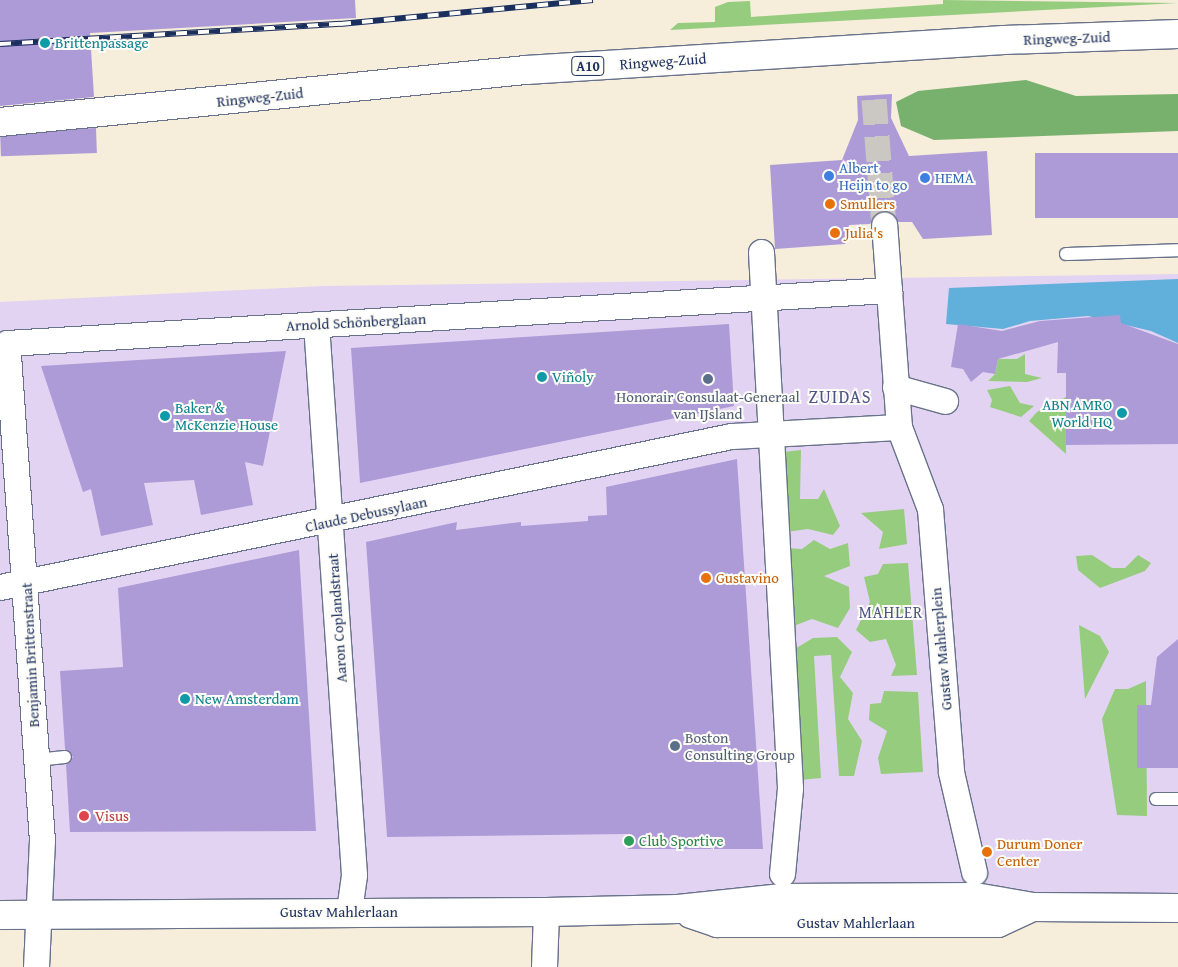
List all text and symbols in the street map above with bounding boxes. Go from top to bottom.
street label: Ringweg-Zuid [1023,27,1111,49]
place label: Brittenpassage [55,34,149,52]
marker: Brittenpassage [39,37,51,49]
street label: Ringweg-Zuid [619,49,707,73]
road number: A10 [570,54,606,78]
street label: Ringweg-Zuid [216,84,304,110]
place label: Albert Heijn to go [839,158,907,193]
place label: HEMA [935,169,974,187]
marker: Albert Heijn to go [823,170,835,182]
marker: HEMA [919,172,931,184]
place label: Smullers [840,195,895,213]
marker: Smullers [824,198,836,210]
place label: Julia's [845,224,883,242]
marker: Julia's [829,227,841,239]
street label: Arnold Schönberglaan [285,309,427,335]
place label: Viñoly [552,368,594,386]
marker: Viñoly [536,371,548,383]
marker: Honorair Consulaat-Generaal van IJsland [702,373,714,385]
district label: ZUIDAS [808,386,872,408]
place label: Honorair Consulaat-Generaal van IJsland [616,387,800,422]
place label: ABN AMRO World HQ [1042,395,1112,430]
place label: Baker & McKenzie House [175,398,278,433]
marker: ABN AMRO World HQ [1116,407,1128,419]
marker: Baker & McKenzie House [159,410,171,422]
street label: Claude Debussylaan [303,492,429,536]
street label: Aaron Coplandstraat [323,553,351,683]
place label: Gustavino [716,569,779,587]
marker: Gustavino [700,572,712,584]
street label: Benjamin Brittenstraat [17,582,43,728]
street label: Gustav Mahlerplein [927,587,955,711]
district label: MAHLER [858,602,924,622]
place label: New Amsterdam [195,690,299,708]
marker: New Amsterdam [179,693,191,705]
place label: Boston Consulting Group [685,728,795,763]
marker: Boston Consulting Group [669,740,681,752]
place label: Visus [95,807,129,825]
marker: Visus [77,809,91,823]
place label: Club Sportive [639,832,723,850]
place label: Durum Doner Center [997,834,1082,869]
marker: Club Sportive [623,835,635,847]
marker: Durum Doner Center [981,846,993,858]
street label: Gustav Mahlerlaan [280,903,398,921]
street label: Gustav Mahlerlaan [797,914,915,932]

